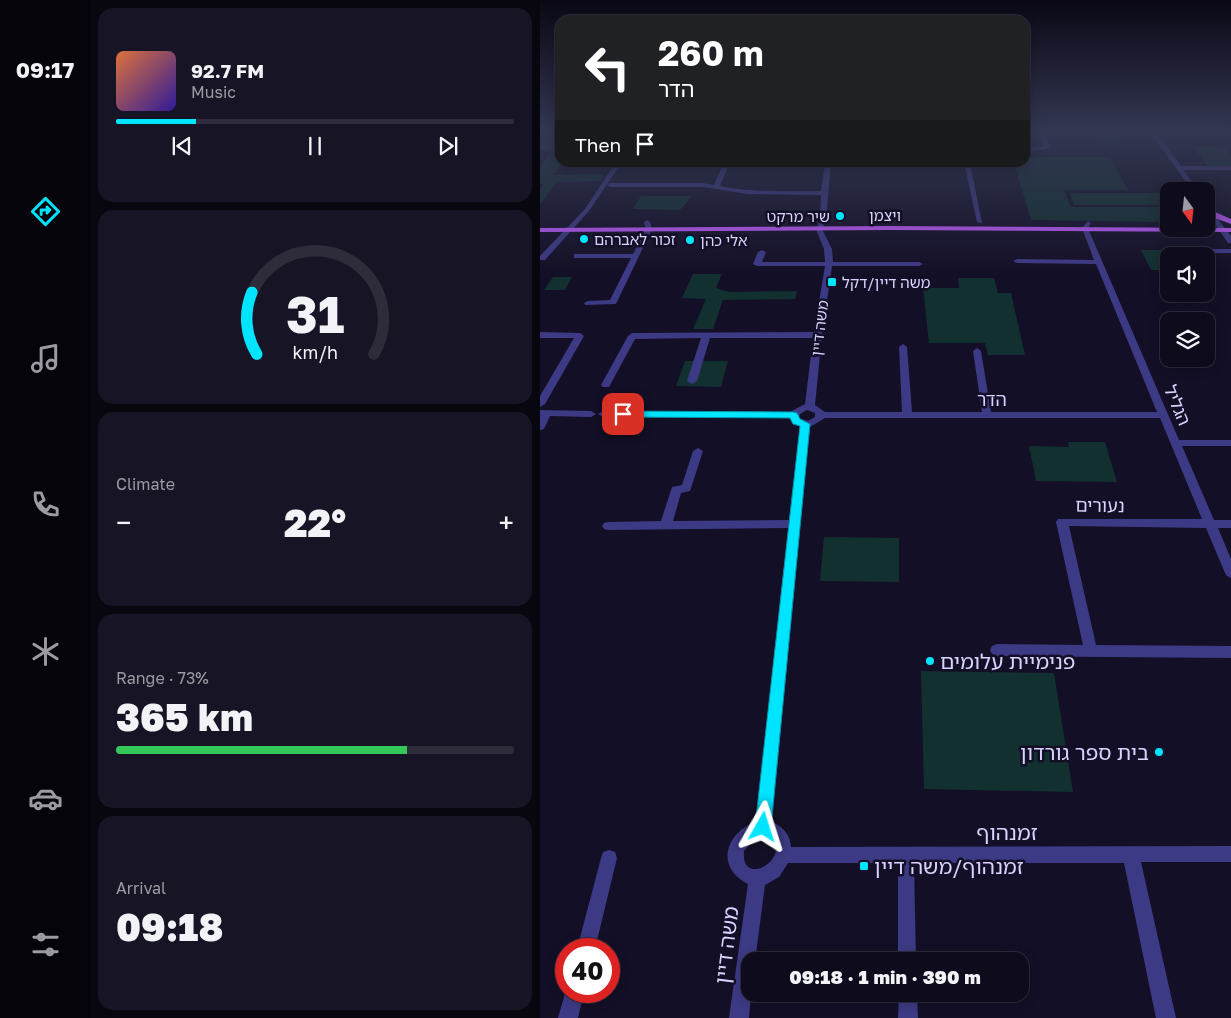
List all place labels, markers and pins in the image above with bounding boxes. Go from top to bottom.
place label: שיר מרקט [767,207,830,225]
marker: שיר מרקט [834,210,846,222]
place label: זכור לאברהם [594,230,676,248]
place label: אלי כהן [700,231,747,249]
marker: זכור לאברהם [578,233,590,245]
marker: אלי כהן [684,234,696,246]
place label: משה דיין/דקל [842,273,931,291]
marker: משה דיין/דקל [826,276,838,288]
pin [602,393,644,435]
place label: פנימיית עלומים [940,648,1075,674]
marker: פנימיית עלומים [924,655,936,667]
place label: בית ספר גורדון [1020,739,1149,765]
marker: בית ספר גורדון [1153,746,1165,758]
place label: זמנהוף/משה דיין [874,853,1024,879]
marker: זמנהוף/משה דיין [858,860,870,872]

